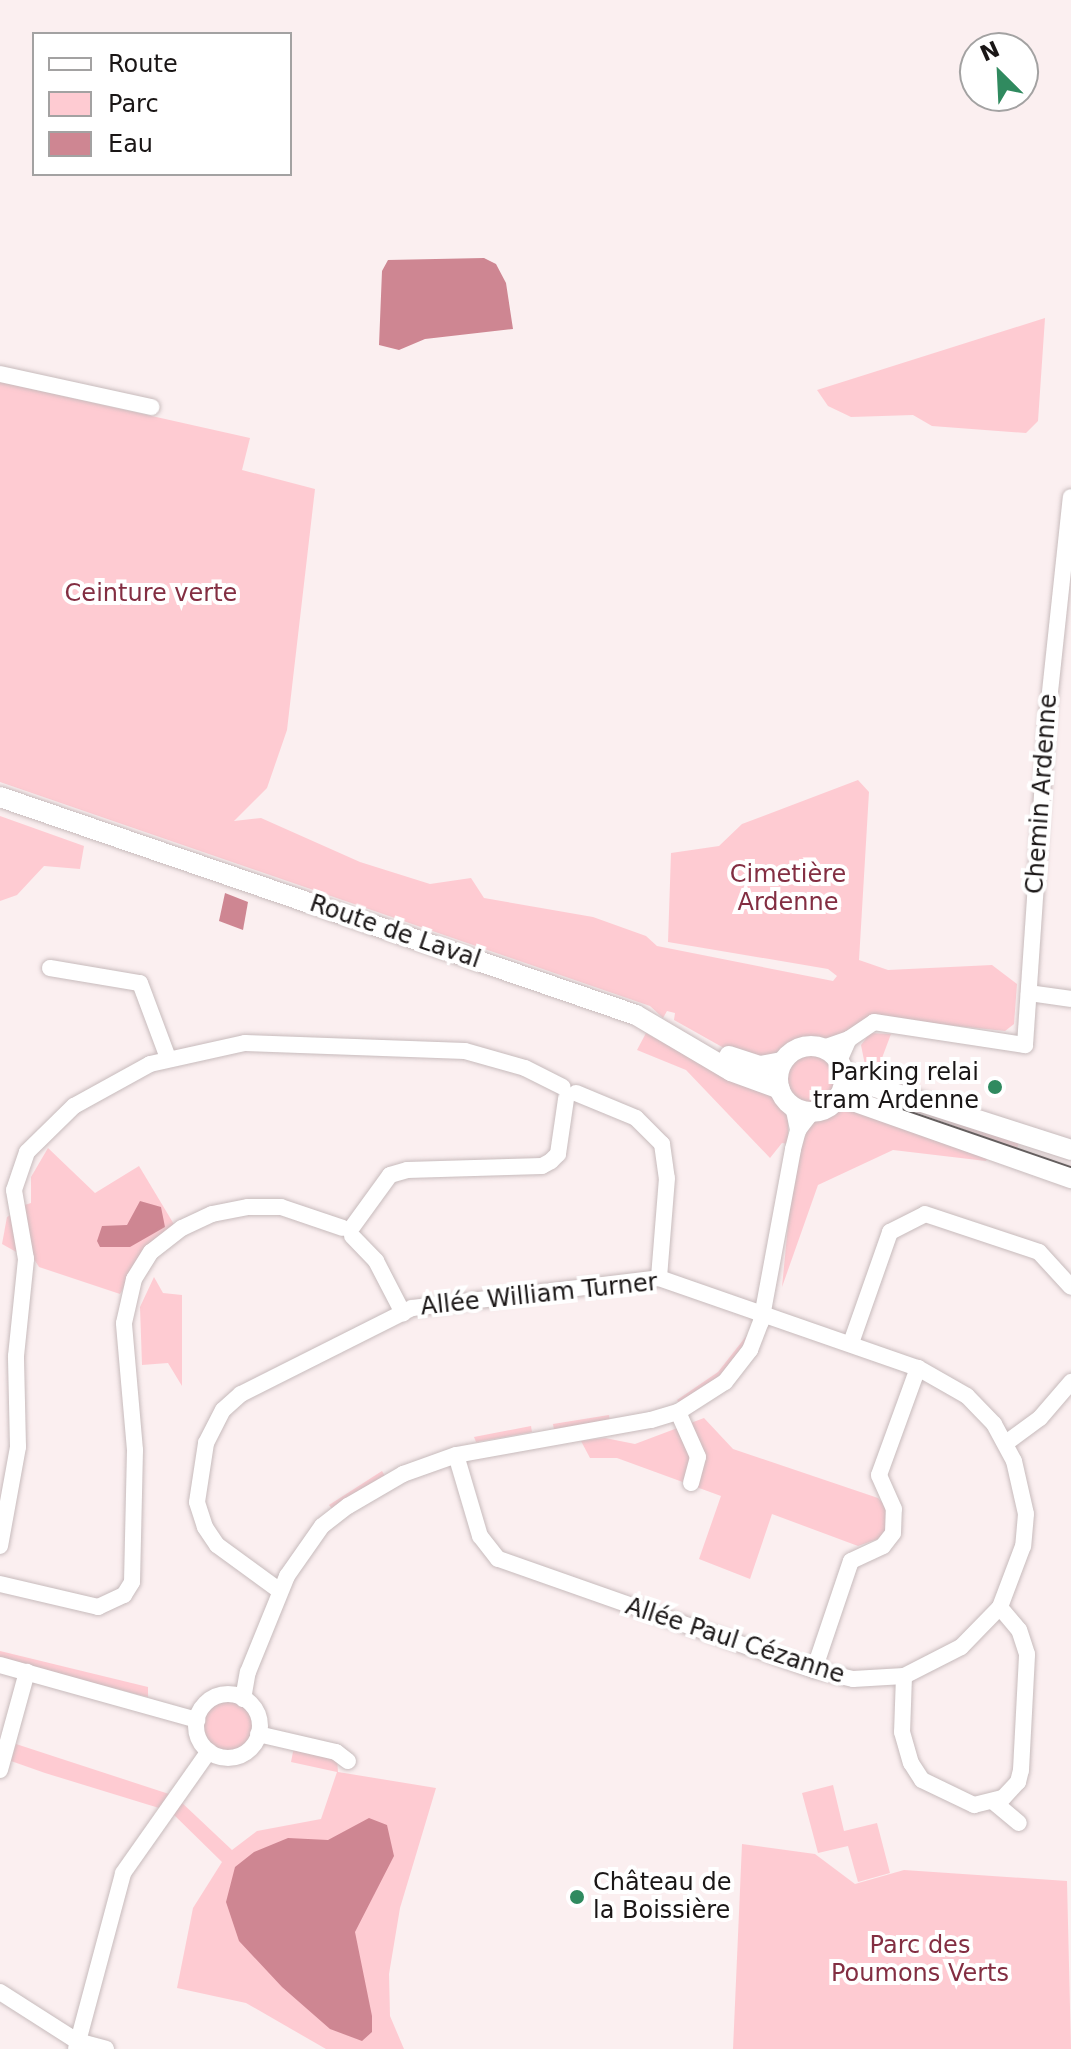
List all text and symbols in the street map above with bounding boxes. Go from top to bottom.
legend [32,32,292,176]
north arrow [959,32,1039,112]
text: N [976,36,1003,67]
text: Route [108,50,178,78]
text: Parc [108,90,159,118]
text: Eau [108,130,153,158]
park label: Ceinture verte [65,580,237,608]
street label: Chemin Ardenne [1021,693,1063,895]
park label: Cimetière Ardenne [730,861,846,917]
street label: Route de Laval [306,889,484,975]
place label: Parking relai tram Ardenne [813,1059,979,1115]
marker: Parking relai tram Ardenne [986,1078,1004,1096]
street label: Allée William Turner [419,1268,659,1322]
street label: Allée Paul Cézanne [622,1592,848,1690]
place label: Château de la Boissière [593,1869,731,1925]
marker: Château de la Boissière [568,1888,586,1906]
park label: Parc des Poumons Verts [831,1932,1009,1988]

